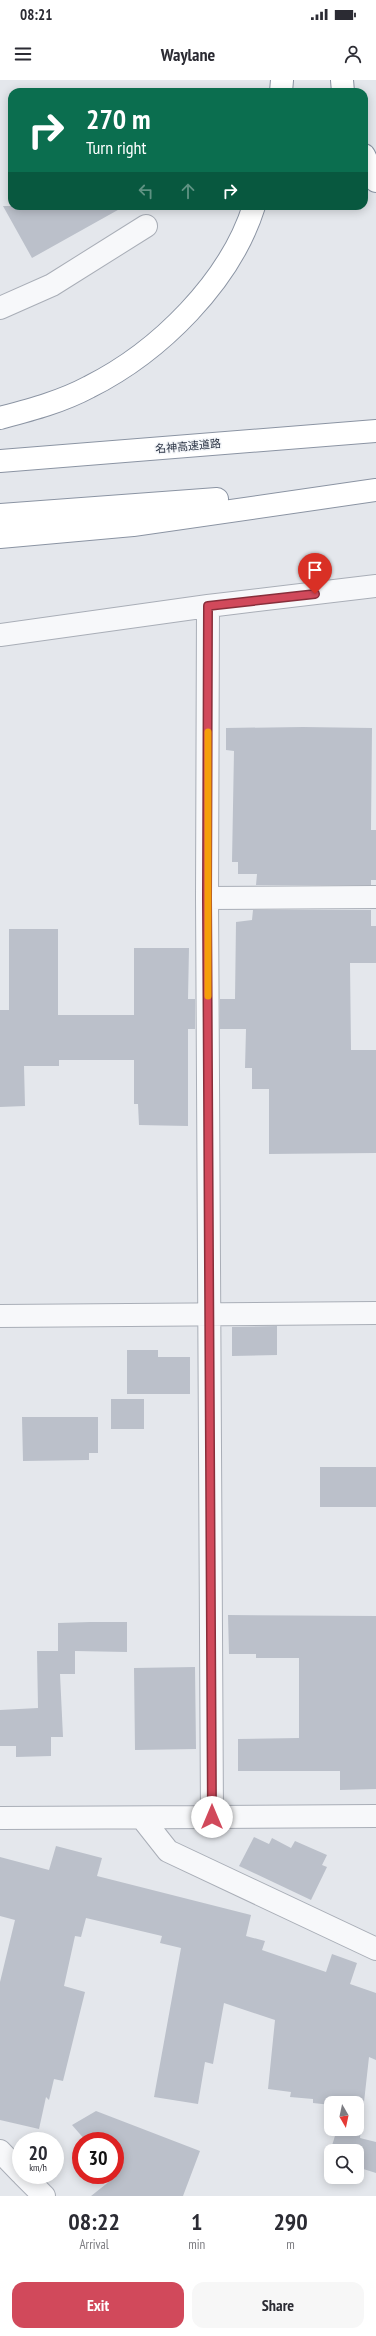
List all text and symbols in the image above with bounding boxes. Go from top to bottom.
text: 08:21 [20,5,52,24]
icon: menu [12,43,34,65]
text: Waylane [161,43,215,66]
icon: person [342,43,364,65]
text: 270 m [86,100,150,137]
icon: right [20,104,72,156]
text: Turn right [86,136,146,159]
icon: left [135,180,157,202]
icon: ahead [177,180,199,202]
icon: right [219,180,241,202]
street label: 名神高速道路 [155,436,221,456]
pin [298,553,332,594]
icon: arrive [304,559,326,581]
position arrow [191,1796,233,1838]
north arrow [324,2096,364,2136]
map controls [324,2096,364,2184]
speed limit sign: 30 [72,2132,124,2184]
text: 20 [28,2140,48,2166]
button: search [324,2144,364,2184]
text: km/h [29,2161,47,2174]
text: 08:22 [68,2206,120,2237]
text: 1 [191,2206,202,2237]
text: 290 [273,2206,308,2237]
text: Arrival [79,2236,109,2253]
text: min [188,2236,205,2253]
text: m [286,2236,295,2253]
button: Exit [12,2282,184,2328]
button: Share [192,2282,364,2328]

